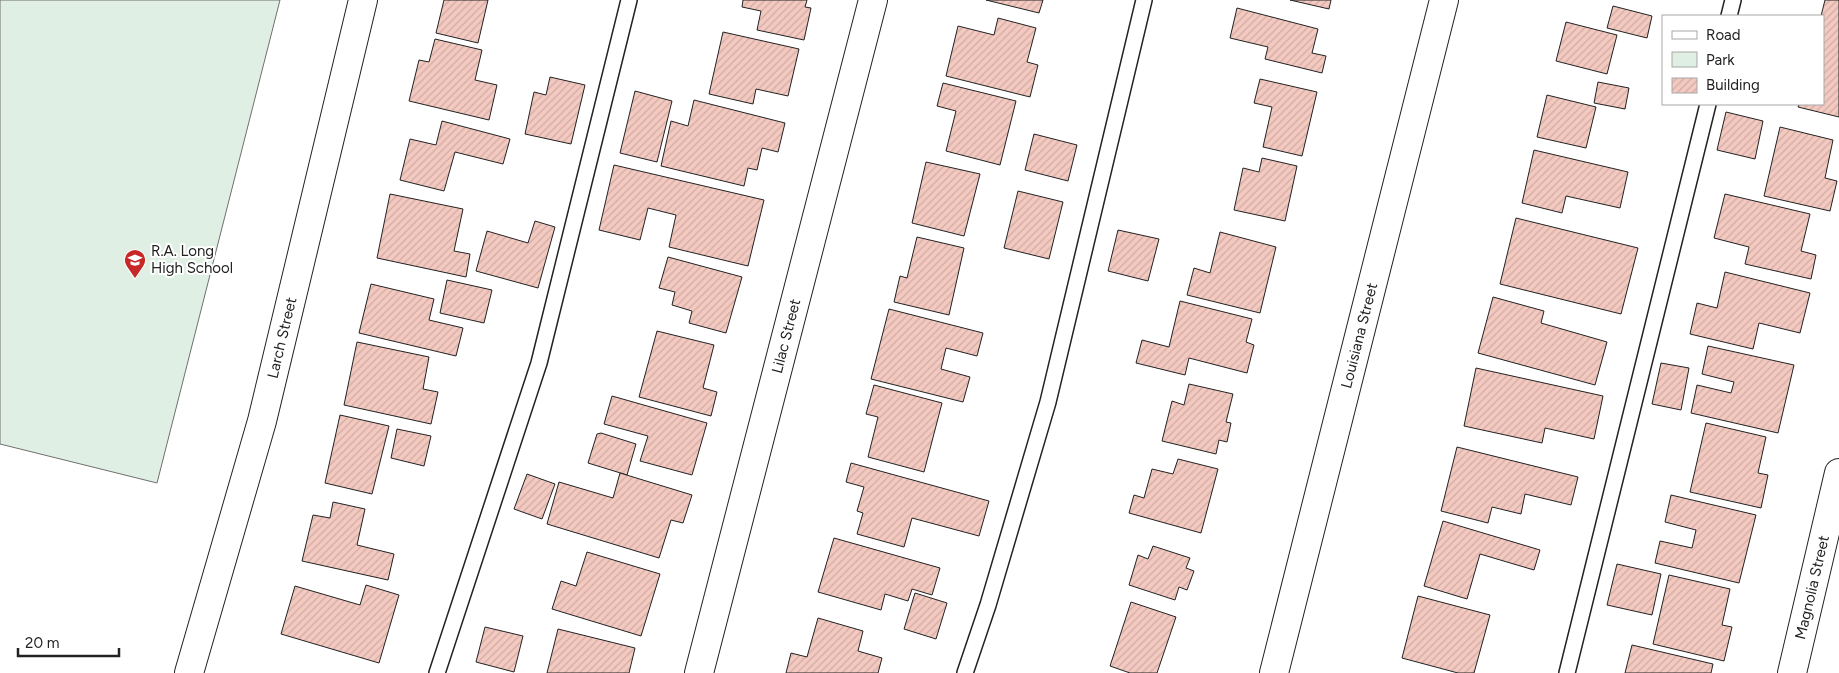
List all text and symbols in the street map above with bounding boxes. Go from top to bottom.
legend [1662,15,1824,105]
text: Road [1706,26,1741,44]
text: Park [1706,51,1735,69]
text: Building [1706,76,1760,94]
place label: R.A. Long High School [151,242,233,277]
school or university icon: R.A. Long High School [123,248,147,279]
street label: Louisiana Street [1337,281,1381,390]
street label: Larch Street [264,295,300,380]
street label: Lilac Street [768,297,804,375]
street label: Magnolia Street [1791,533,1833,641]
scale bar [18,626,119,658]
text: 20 m [25,634,59,652]

